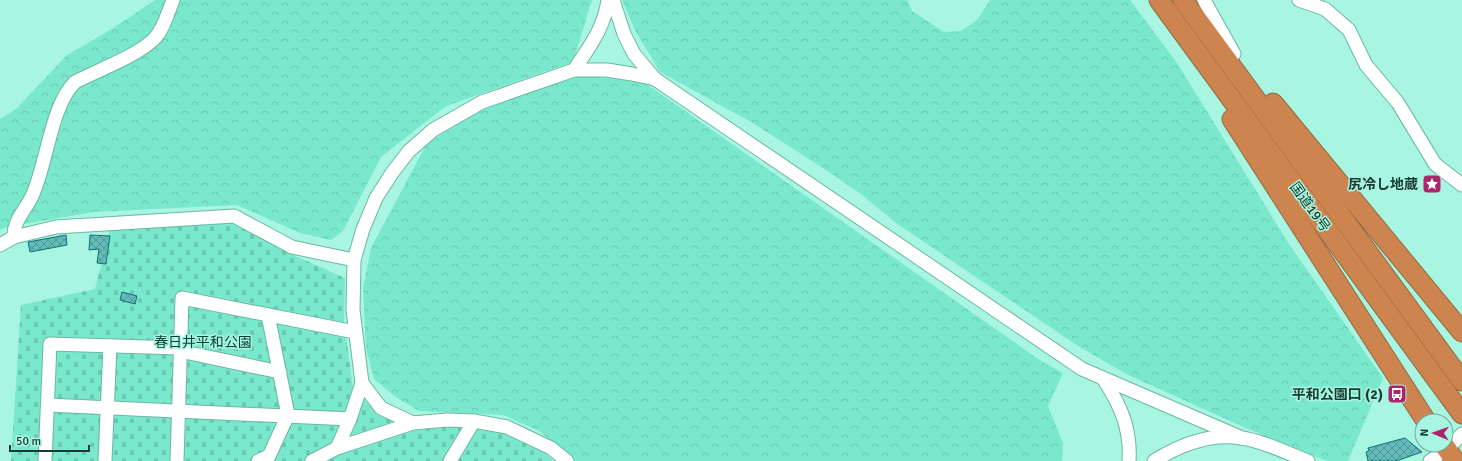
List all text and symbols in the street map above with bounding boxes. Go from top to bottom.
place icon: 尻冷し地蔵 [1421,173,1443,195]
place label: 尻冷し地蔵 [1348,176,1418,193]
street label: 国道19号 [1286,179,1334,235]
park label: 春日井平和公園 [154,334,252,351]
bus stop icon: 平和公園口 (2) [1386,383,1408,405]
place label: 平和公園口 (2) [1292,386,1383,403]
north arrow [1414,413,1454,453]
scale bar [10,427,89,453]
text: N [1418,429,1431,437]
text: 50 m [16,434,41,449]

